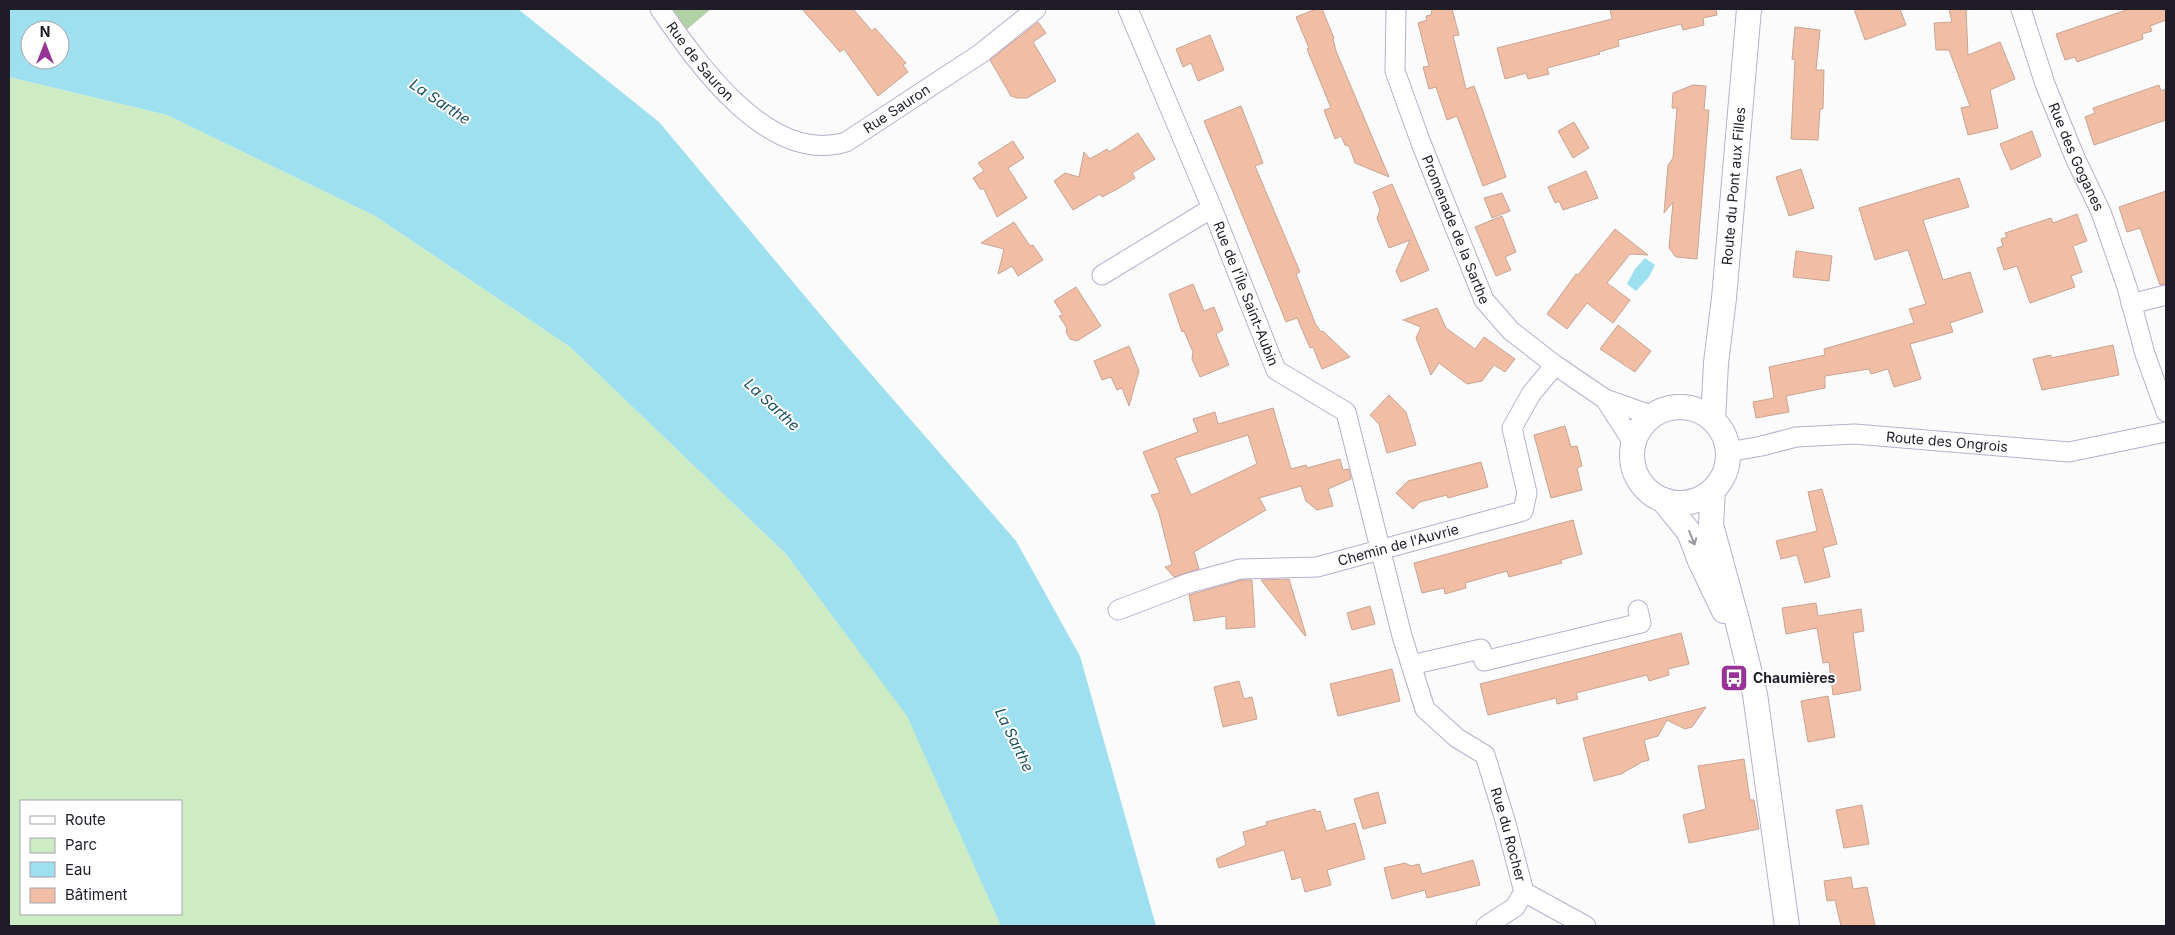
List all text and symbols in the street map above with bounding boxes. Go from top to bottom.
street label: Rue de Sauron [663,18,738,104]
north arrow [20,20,70,70]
text: N [40,23,50,40]
water label: La Sarthe [406,74,474,129]
street label: Rue Sauron [860,80,933,136]
street label: Rue des Goganes [2045,100,2108,213]
street label: Route du Pont aux Filles [1718,106,1748,266]
street label: Promenade de la Sarthe [1419,153,1494,306]
street label: Rue de l'Île Saint-Aubin [1210,219,1282,368]
water label: La Sarthe [741,374,804,435]
street label: Route des Ongrois [1885,428,2008,455]
street label: Chemin de l'Auvrie [1336,520,1460,569]
one-way arrow [1688,531,1697,546]
bus stop icon: Chaumières [1719,663,1749,693]
place label: Chaumières [1753,669,1836,686]
water label: La Sarthe [991,705,1038,775]
street label: Rue du Rocher [1487,785,1530,883]
legend [20,800,182,915]
text: Route [65,810,106,829]
text: Parc [65,835,97,854]
text: Eau [65,860,91,879]
text: Bâtiment [65,885,128,904]

